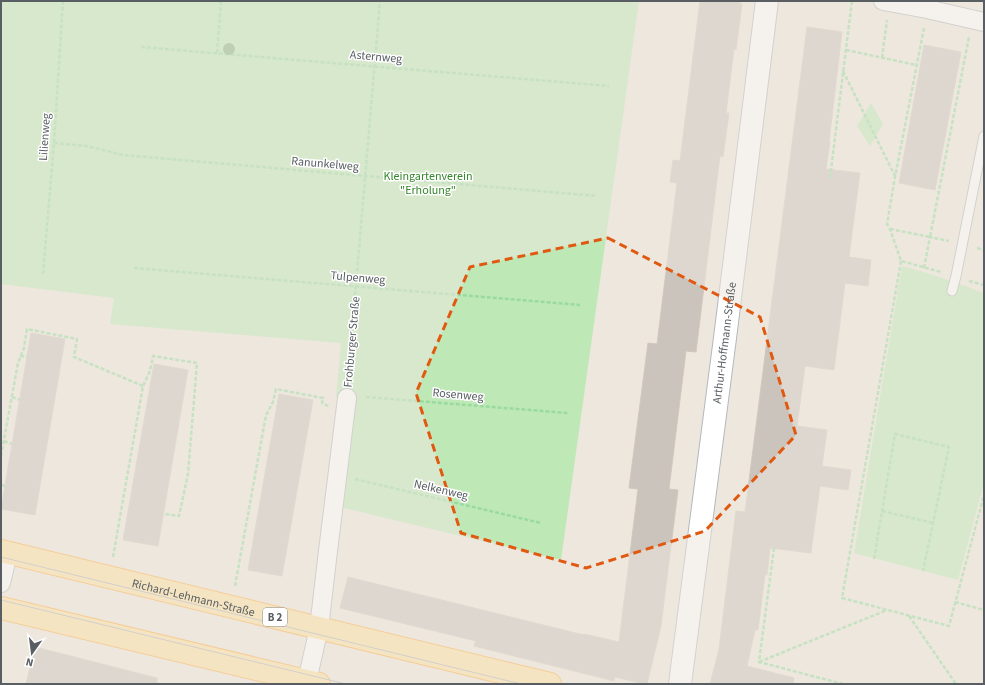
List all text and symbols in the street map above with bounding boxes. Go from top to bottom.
street label: Asternweg [349,46,403,68]
street label: Lilienweg [35,113,55,161]
street label: Ranunkelweg [291,153,359,175]
park label: Kleingartenverein "Erholung" [384,168,472,199]
street label: Tulpenweg [330,267,386,289]
street label: Arthur-Hoffmann-Straße [708,281,740,405]
street label: Frohburger Straße [340,296,364,388]
street label: Rosenweg [432,384,484,406]
street label: Nelkenweg [412,475,470,505]
street label: Richard-Lehmann-Straße [130,574,257,621]
road number: B 2 [263,608,287,626]
north arrow [12,633,52,673]
text: N [24,654,35,670]

